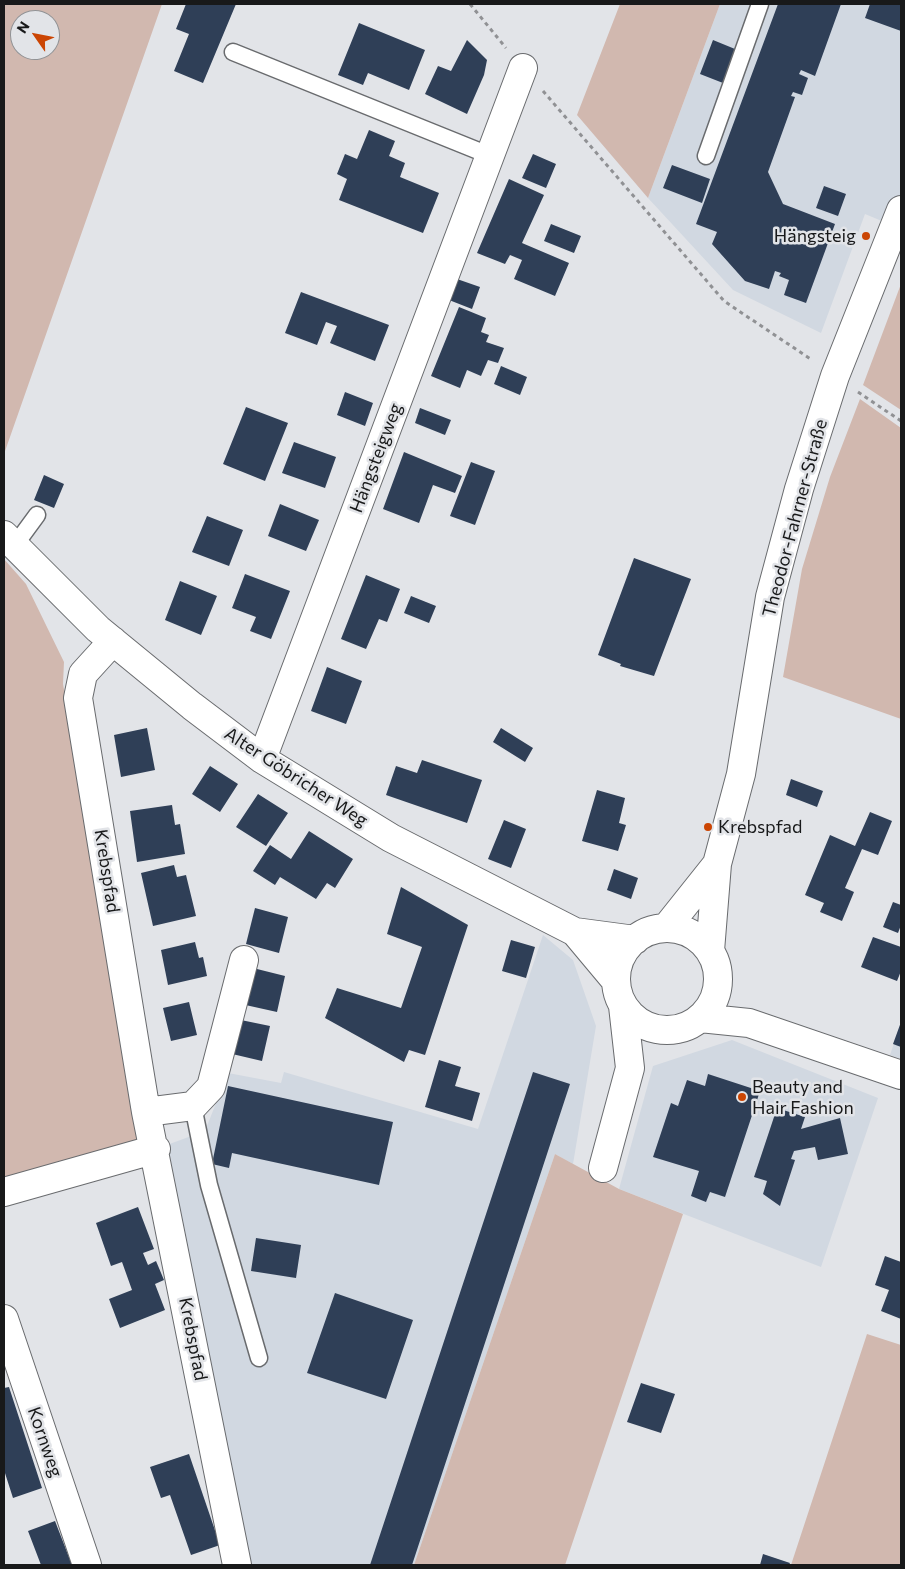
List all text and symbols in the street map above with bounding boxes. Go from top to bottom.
north arrow [10,10,60,60]
text: N [13,18,33,36]
place label: Hängsteig [774,225,856,247]
marker: Hängsteig [860,230,872,242]
street label: Hängsteigweg [345,400,407,516]
street label: Theodor-Fahrner-Straße [758,417,832,619]
street label: Alter Göbricher Weg [220,723,372,831]
place label: Krebspfad [718,816,802,838]
marker: Krebspfad [702,821,714,833]
street label: Krebspfad [90,828,124,914]
place label: Beauty and Hair Fashion [752,1076,854,1118]
marker: Beauty and Hair Fashion [736,1091,748,1103]
street label: Krebspfad [174,1296,212,1382]
street label: Kornweg [23,1404,67,1480]

